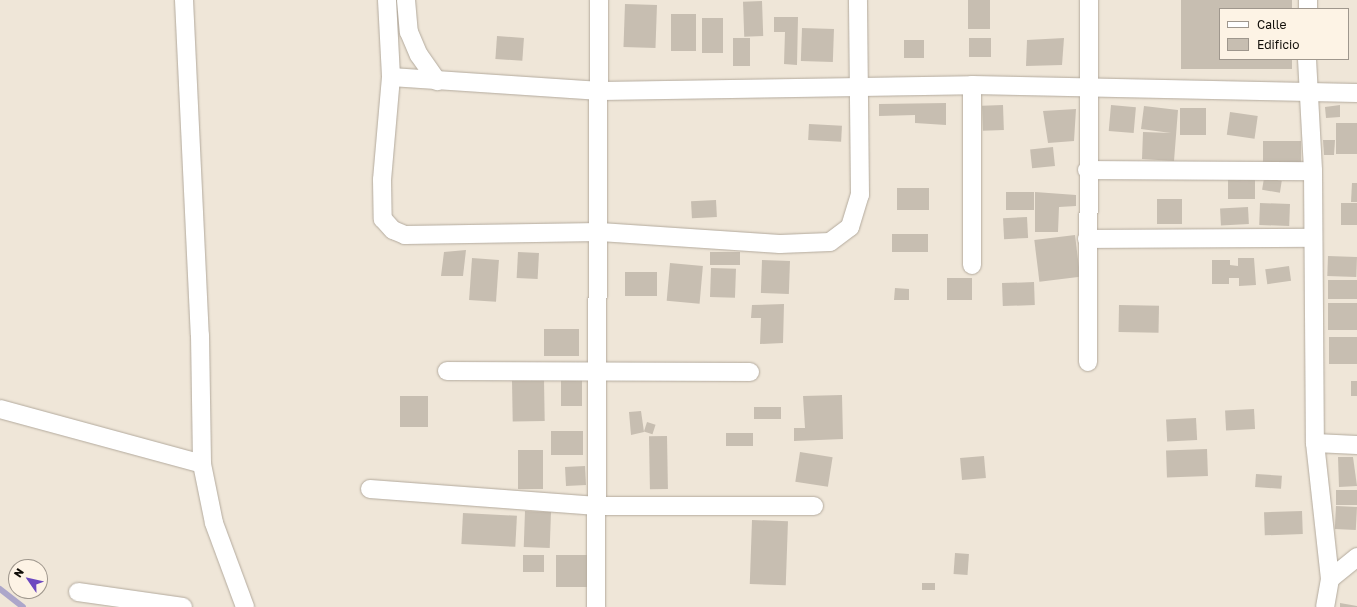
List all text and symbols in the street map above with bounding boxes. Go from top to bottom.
legend [1219,8,1349,60]
text: Calle [1257,17,1286,32]
text: Edificio [1257,37,1299,52]
north arrow [8,559,48,599]
text: N [11,565,26,580]

